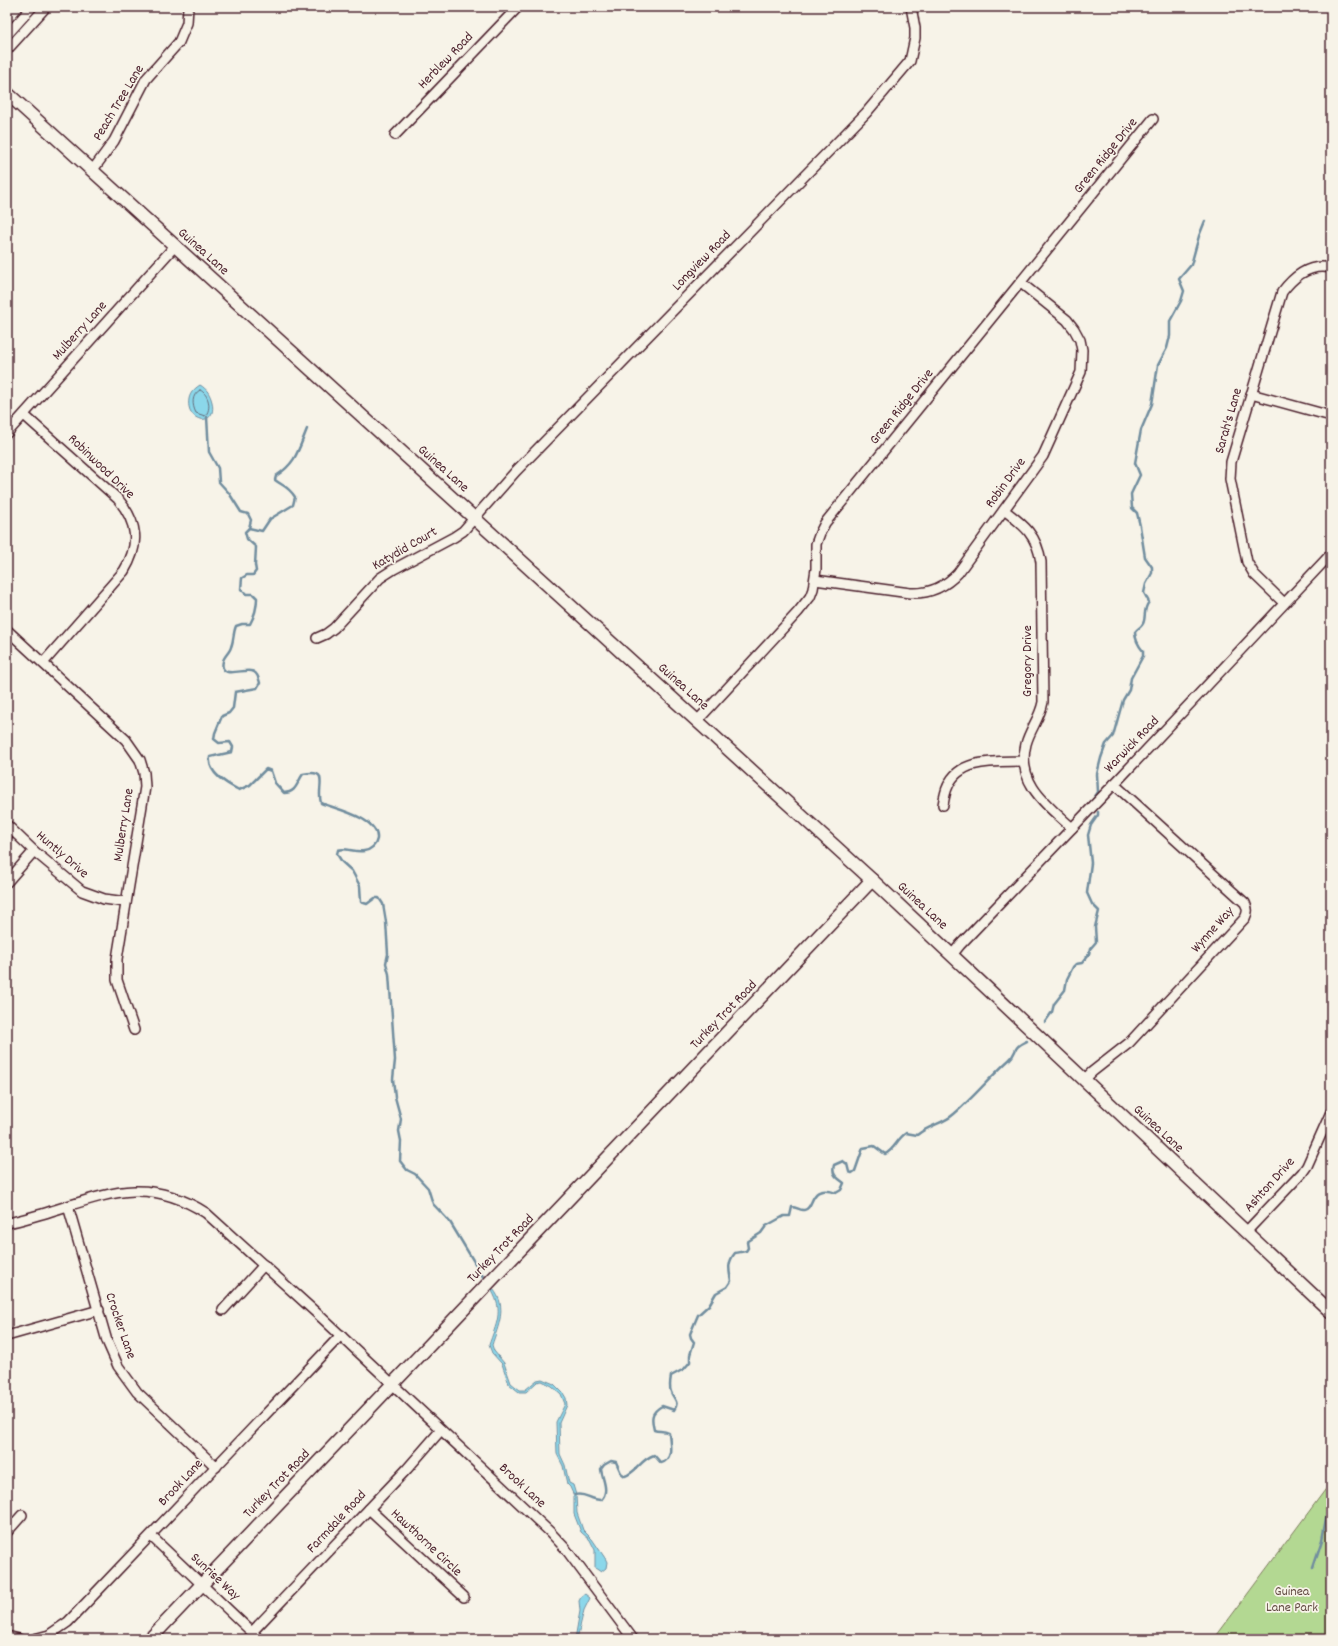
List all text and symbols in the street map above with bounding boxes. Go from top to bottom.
street label: Herblew Road [414,28,478,94]
street label: Peach Tree Lane [88,61,150,145]
street label: Green Ridge Drive [1069,114,1143,198]
street label: Guinea Lane [173,223,233,281]
street label: Longview Road [668,226,736,296]
street label: Mulberry Lane [48,297,112,365]
street label: Green Ridge Drive [865,365,939,449]
street label: Sarah's Lane [1210,386,1248,456]
street label: Robinwood Drive [63,430,139,504]
street label: Guinea Lane [413,440,473,498]
street label: Robin Drive [981,454,1031,512]
street label: Katydid Court [369,522,441,576]
street label: Gregory Drive [1018,625,1038,697]
street label: Guinea Lane [653,658,713,716]
street label: Warwick Road [1100,712,1164,778]
street label: Mulberry Lane [108,787,140,863]
street label: Huntly Drive [31,826,93,884]
street label: Guinea Lane [892,877,952,935]
street label: Wynne Way [1187,902,1239,958]
street label: Turkey Trot Road [686,976,762,1054]
street label: Guinea Lane [1128,1100,1188,1158]
street label: Ashton Drive [1240,1153,1300,1217]
street label: Turkey Trot Road [463,1210,539,1288]
street label: Crocker Lane [99,1290,141,1362]
street label: Turkey Trot Road [239,1445,315,1523]
street label: Brook Lane [154,1455,208,1511]
street label: Brook Lane [494,1459,550,1513]
street label: Farmdale Road [303,1486,371,1558]
street label: Hawthorne Circle [386,1505,466,1581]
street label: Sunrise Way [186,1549,245,1606]
park label: Guinea Lane Park [1266,1582,1318,1618]

